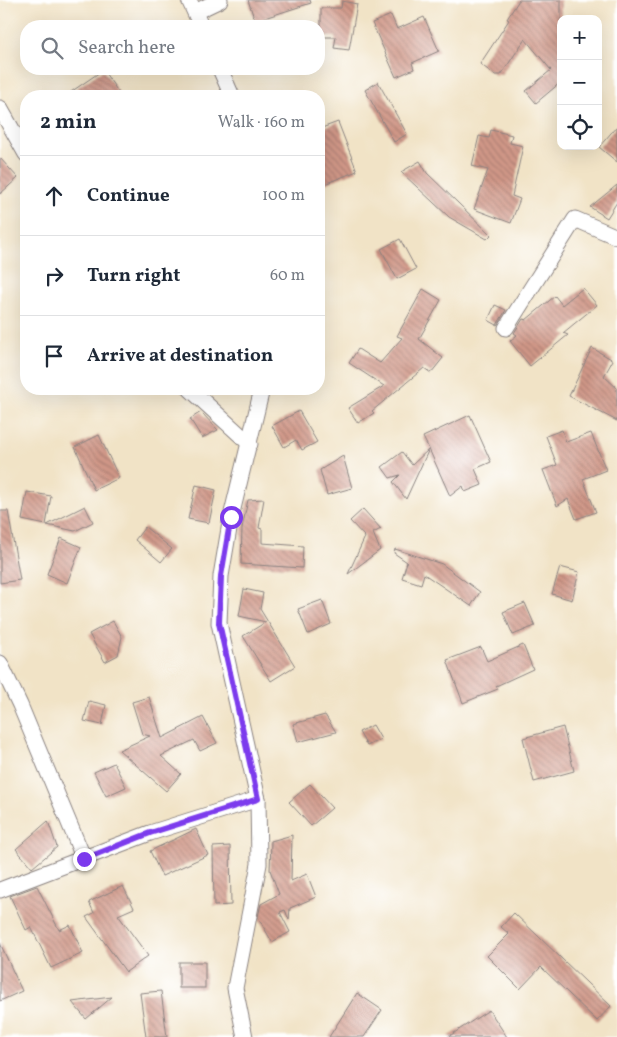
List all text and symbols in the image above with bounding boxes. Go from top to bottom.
map controls [557,15,602,150]
button: + [557,15,602,60]
search box [20,20,325,75]
icon: search [38,34,66,62]
text: Search here [78,35,175,61]
button: − [557,60,602,105]
button: locate [557,105,602,150]
text: 2 min [40,108,97,137]
text: Walk · 160 m [218,112,305,134]
icon: ahead [40,182,68,210]
text: Continue [87,183,170,209]
text: 100 m [262,185,305,207]
icon: right [40,262,68,290]
text: Turn right [87,263,180,289]
text: 60 m [270,265,305,287]
icon: arrive [40,342,68,370]
text: Arrive at destination [87,343,273,369]
route start [220,506,243,529]
route end [73,848,96,871]

